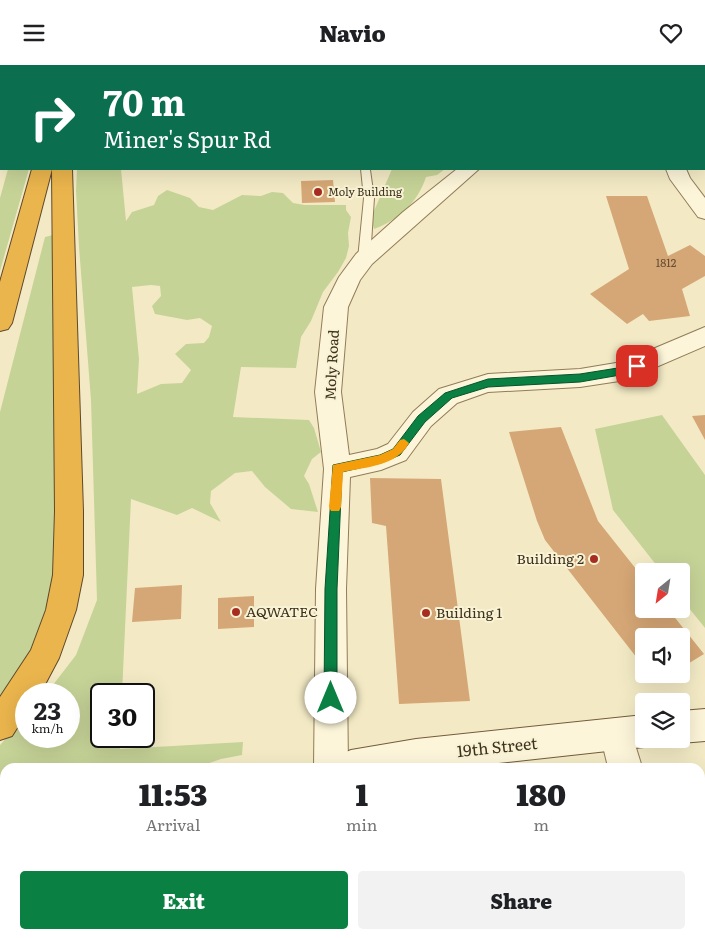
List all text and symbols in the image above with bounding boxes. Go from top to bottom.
text: Navio [319,16,386,49]
icon: menu [20,19,48,47]
icon: heart [657,19,685,47]
text: 70 m [103,75,185,127]
icon: right [20,85,85,150]
text: Miner's Spur Rd [103,122,271,155]
place label: Moly Building [328,183,403,199]
marker: Moly Building [312,186,324,198]
house number: 1812 [656,254,677,270]
street label: Moly Road [319,329,343,401]
pin [616,345,658,387]
icon: arrive [623,352,651,380]
place label: Building 2 [516,548,584,568]
marker: Building 2 [588,553,600,565]
north arrow [635,563,690,617]
map controls [635,563,690,748]
place label: AQWATEC [246,601,318,621]
place label: Building 1 [436,602,502,622]
marker: AQWATEC [230,606,242,618]
marker: Building 1 [420,607,432,619]
button: sound [635,628,690,683]
position arrow [304,671,356,723]
speed limit sign: 30 [90,683,155,748]
text: 23 [34,691,61,728]
button: layers [635,693,690,748]
text: km/h [32,719,63,737]
street label: 19th Street [455,730,539,762]
text: 11:53 [139,771,207,815]
text: 1 [355,771,368,815]
text: 180 [516,771,566,815]
text: Arrival [146,812,200,836]
text: min [346,812,377,836]
text: m [533,812,549,836]
button: Exit [20,871,348,929]
button: Share [358,871,685,929]

